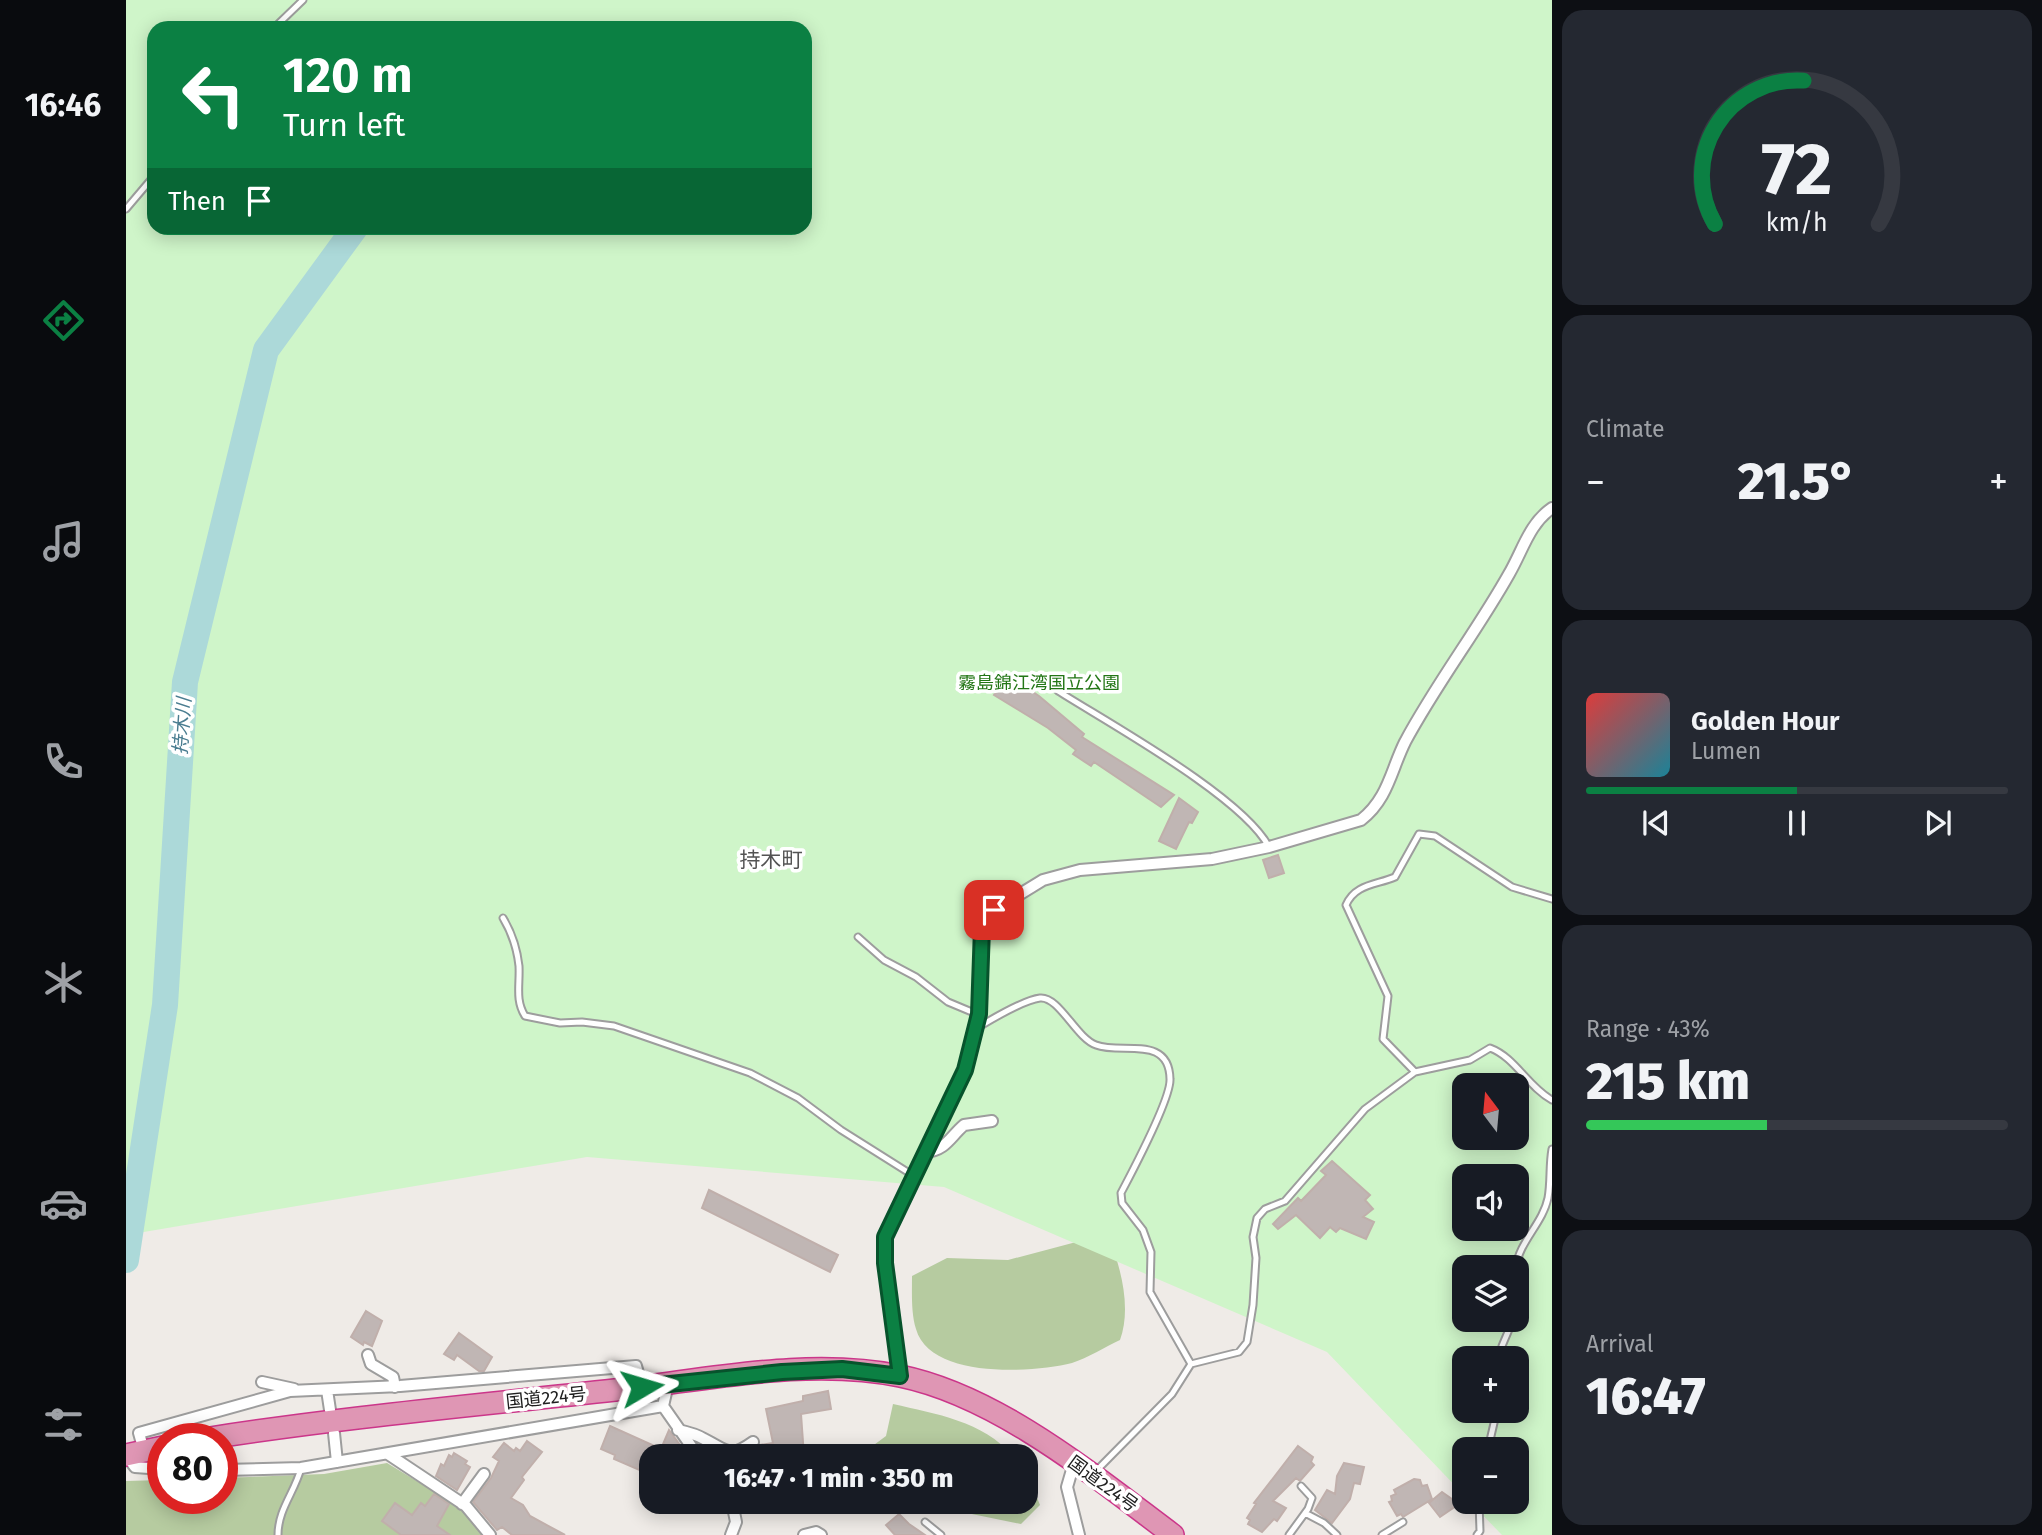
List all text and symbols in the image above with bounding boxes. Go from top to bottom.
text: 120 m [283,46,413,105]
icon: left [168,49,259,140]
text: 16:46 [25,86,101,124]
text: Turn left [283,106,405,144]
text: 72 [1761,126,1833,213]
icon: arrive [240,182,278,220]
text: Then [168,186,226,217]
text: km/h [1766,207,1828,237]
icon: directions [39,296,88,345]
text: Climate [1586,415,1665,443]
text: 21.5° [1738,450,1856,513]
text: − [1586,459,1605,505]
text: + [1989,459,2008,505]
icon: music [39,517,88,566]
park label: 霧島錦江湾国立公園 [958,672,1120,694]
water label: 持木川 [169,695,196,755]
text: Golden Hour [1691,706,1839,737]
icon: phone [39,737,88,786]
text: Lumen [1691,737,1761,765]
icon: previous [1637,804,1675,842]
icon: pause [1778,804,1816,842]
icon: next [1919,804,1957,842]
district label: 持木町 [740,847,803,873]
pin [964,880,1024,940]
icon: arrive [975,891,1013,929]
icon: climate [39,958,88,1007]
text: Range · 43% [1586,1015,1710,1043]
text: 215 km [1586,1050,1750,1113]
north arrow [1452,1073,1530,1150]
map controls [1452,1073,1529,1514]
button: sound [1452,1164,1529,1241]
icon: car [39,1179,88,1228]
button: layers [1452,1255,1529,1332]
text: Arrival [1586,1330,1653,1358]
button: + [1452,1346,1529,1423]
position arrow [605,1350,679,1424]
text: 16:47 [1586,1365,1706,1428]
street label: 国道224号 [505,1383,587,1413]
icon: filters [39,1400,88,1449]
speed limit sign: 80 [147,1423,238,1514]
button: − [1452,1437,1529,1514]
street label: 国道224号 [1064,1451,1142,1517]
text: 16:47 · 1 min · 350 m [724,1463,953,1494]

